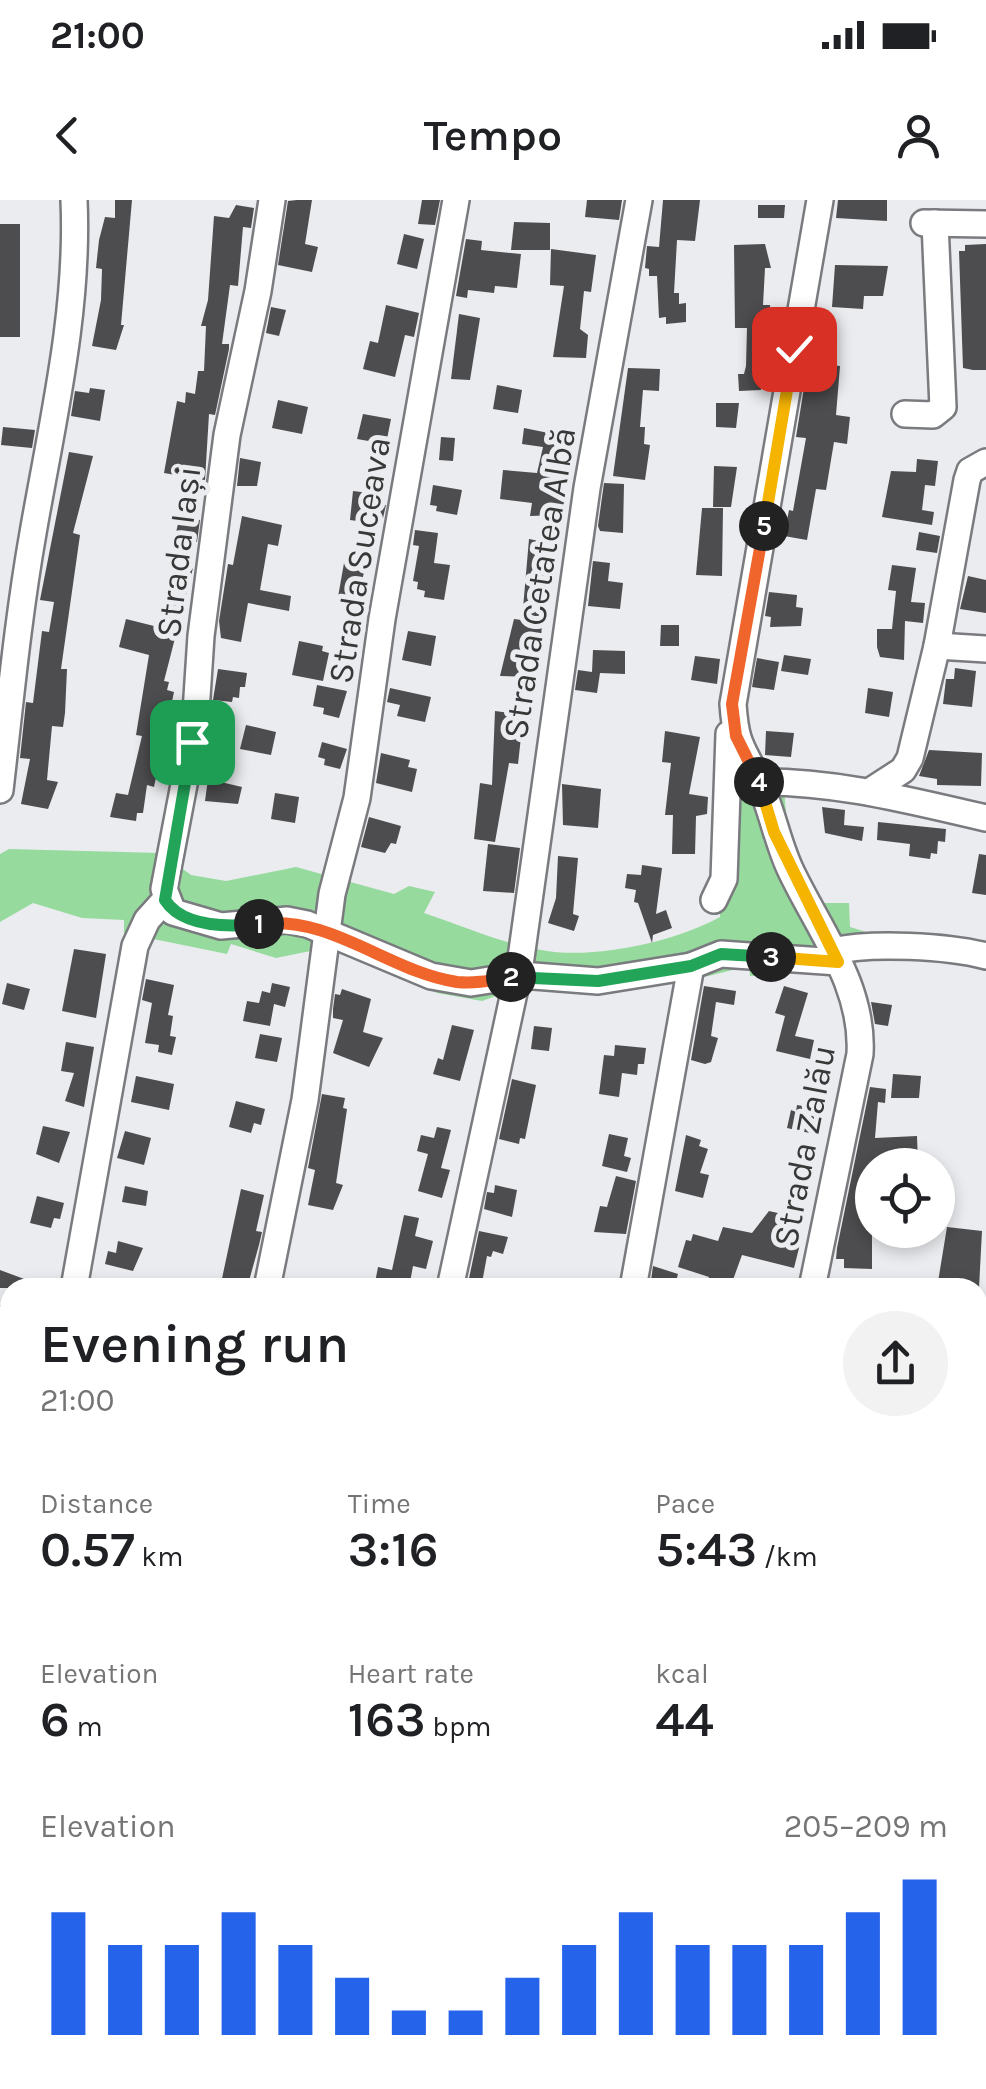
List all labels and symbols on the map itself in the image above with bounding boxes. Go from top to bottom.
pin [752,307,837,392]
street label: Strada Cetatea Albă [495,424,584,742]
street label: Strada Suceava [320,434,399,686]
street label: Strada Iași [148,464,209,640]
pin: 5 [739,501,789,551]
pin [150,700,235,785]
pin: 4 [734,757,784,807]
pin: 1 [234,899,284,949]
pin: 3 [746,932,796,982]
pin: 2 [486,952,536,1002]
street label: Strada Zalău [765,1042,844,1251]

